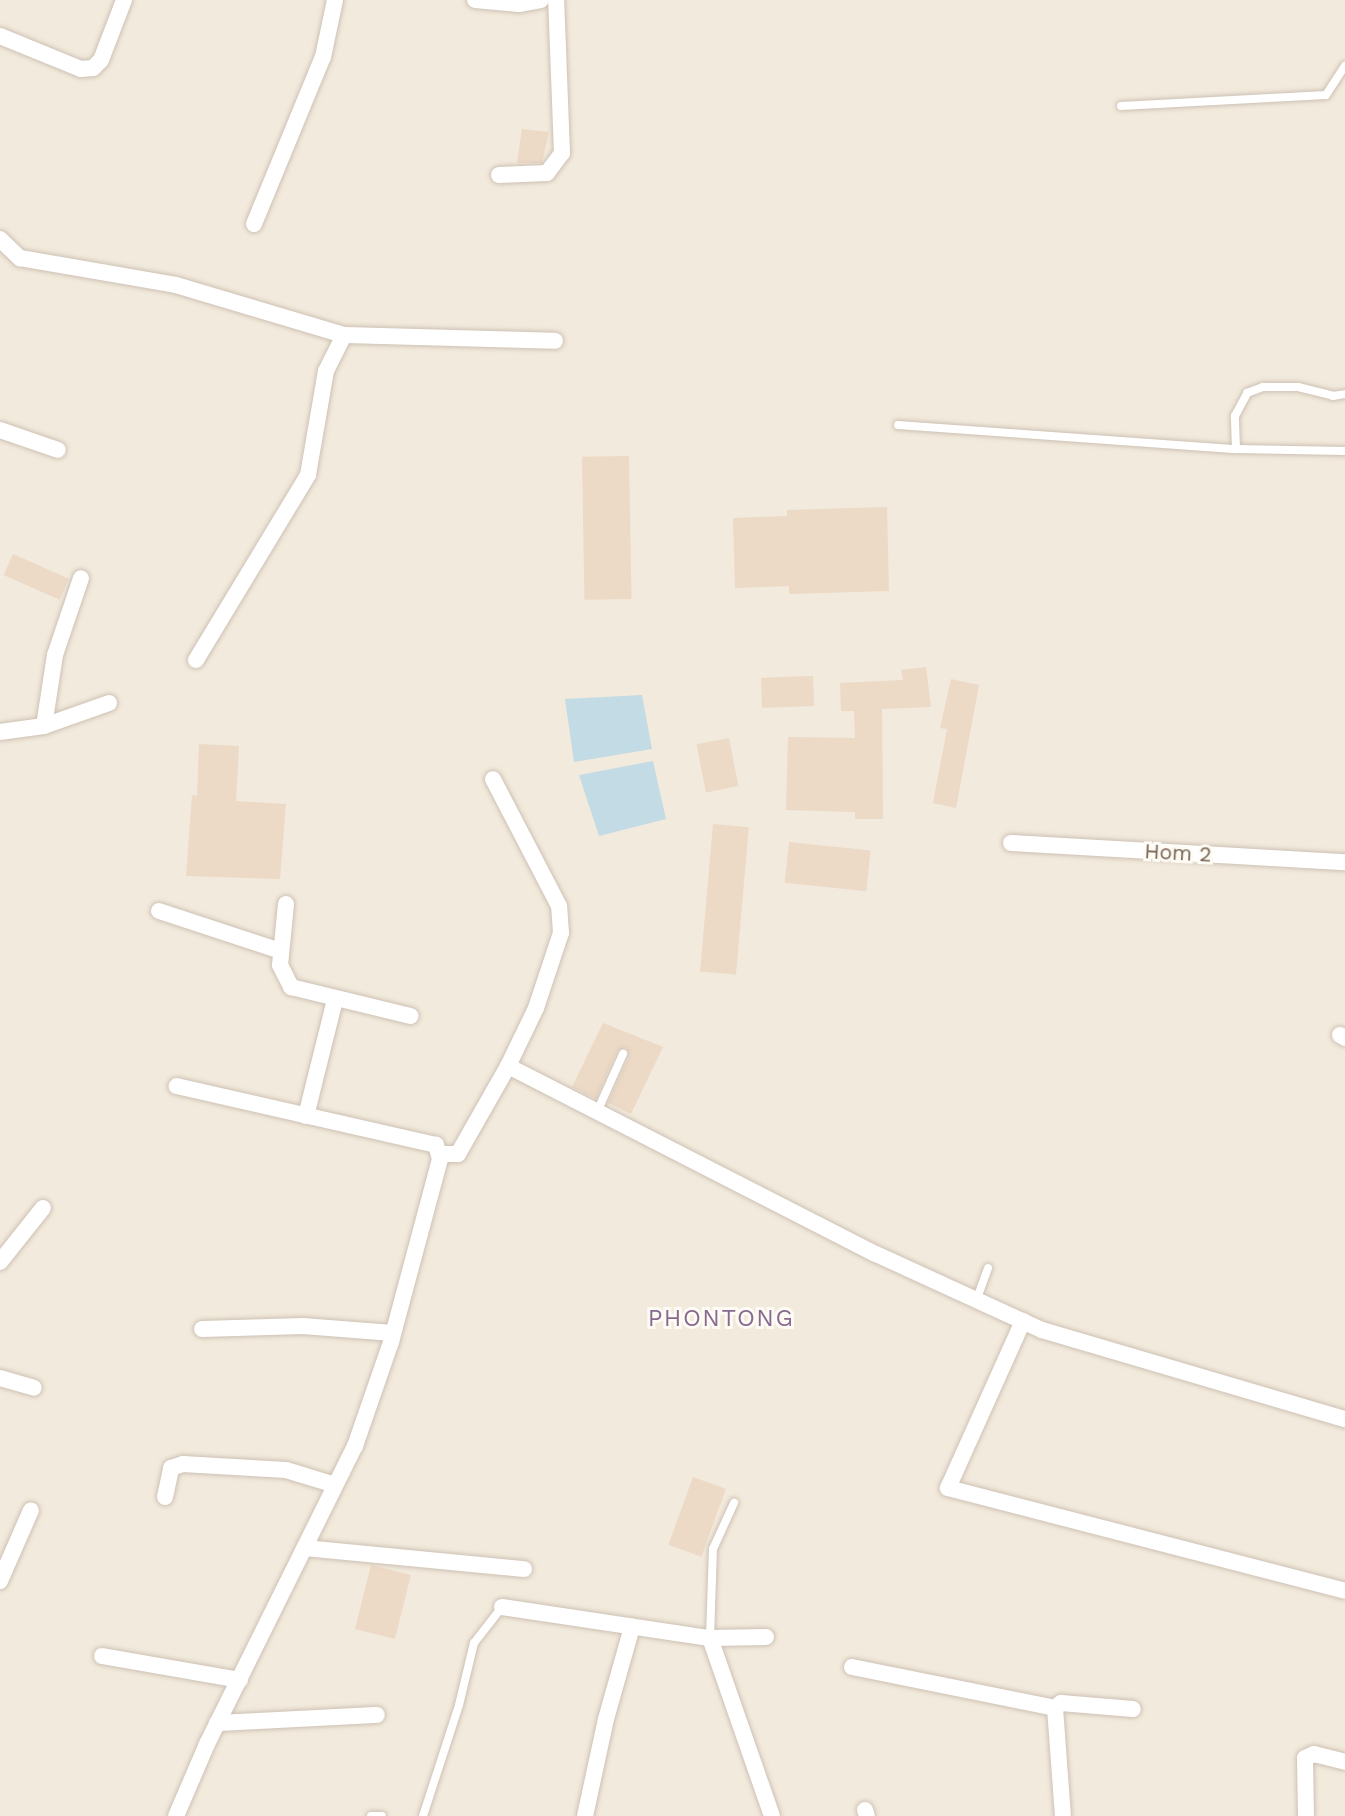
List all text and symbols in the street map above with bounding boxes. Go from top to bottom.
street label: Hom 2 [1144,839,1212,867]
district label: PHONTONG [648,1305,794,1333]

